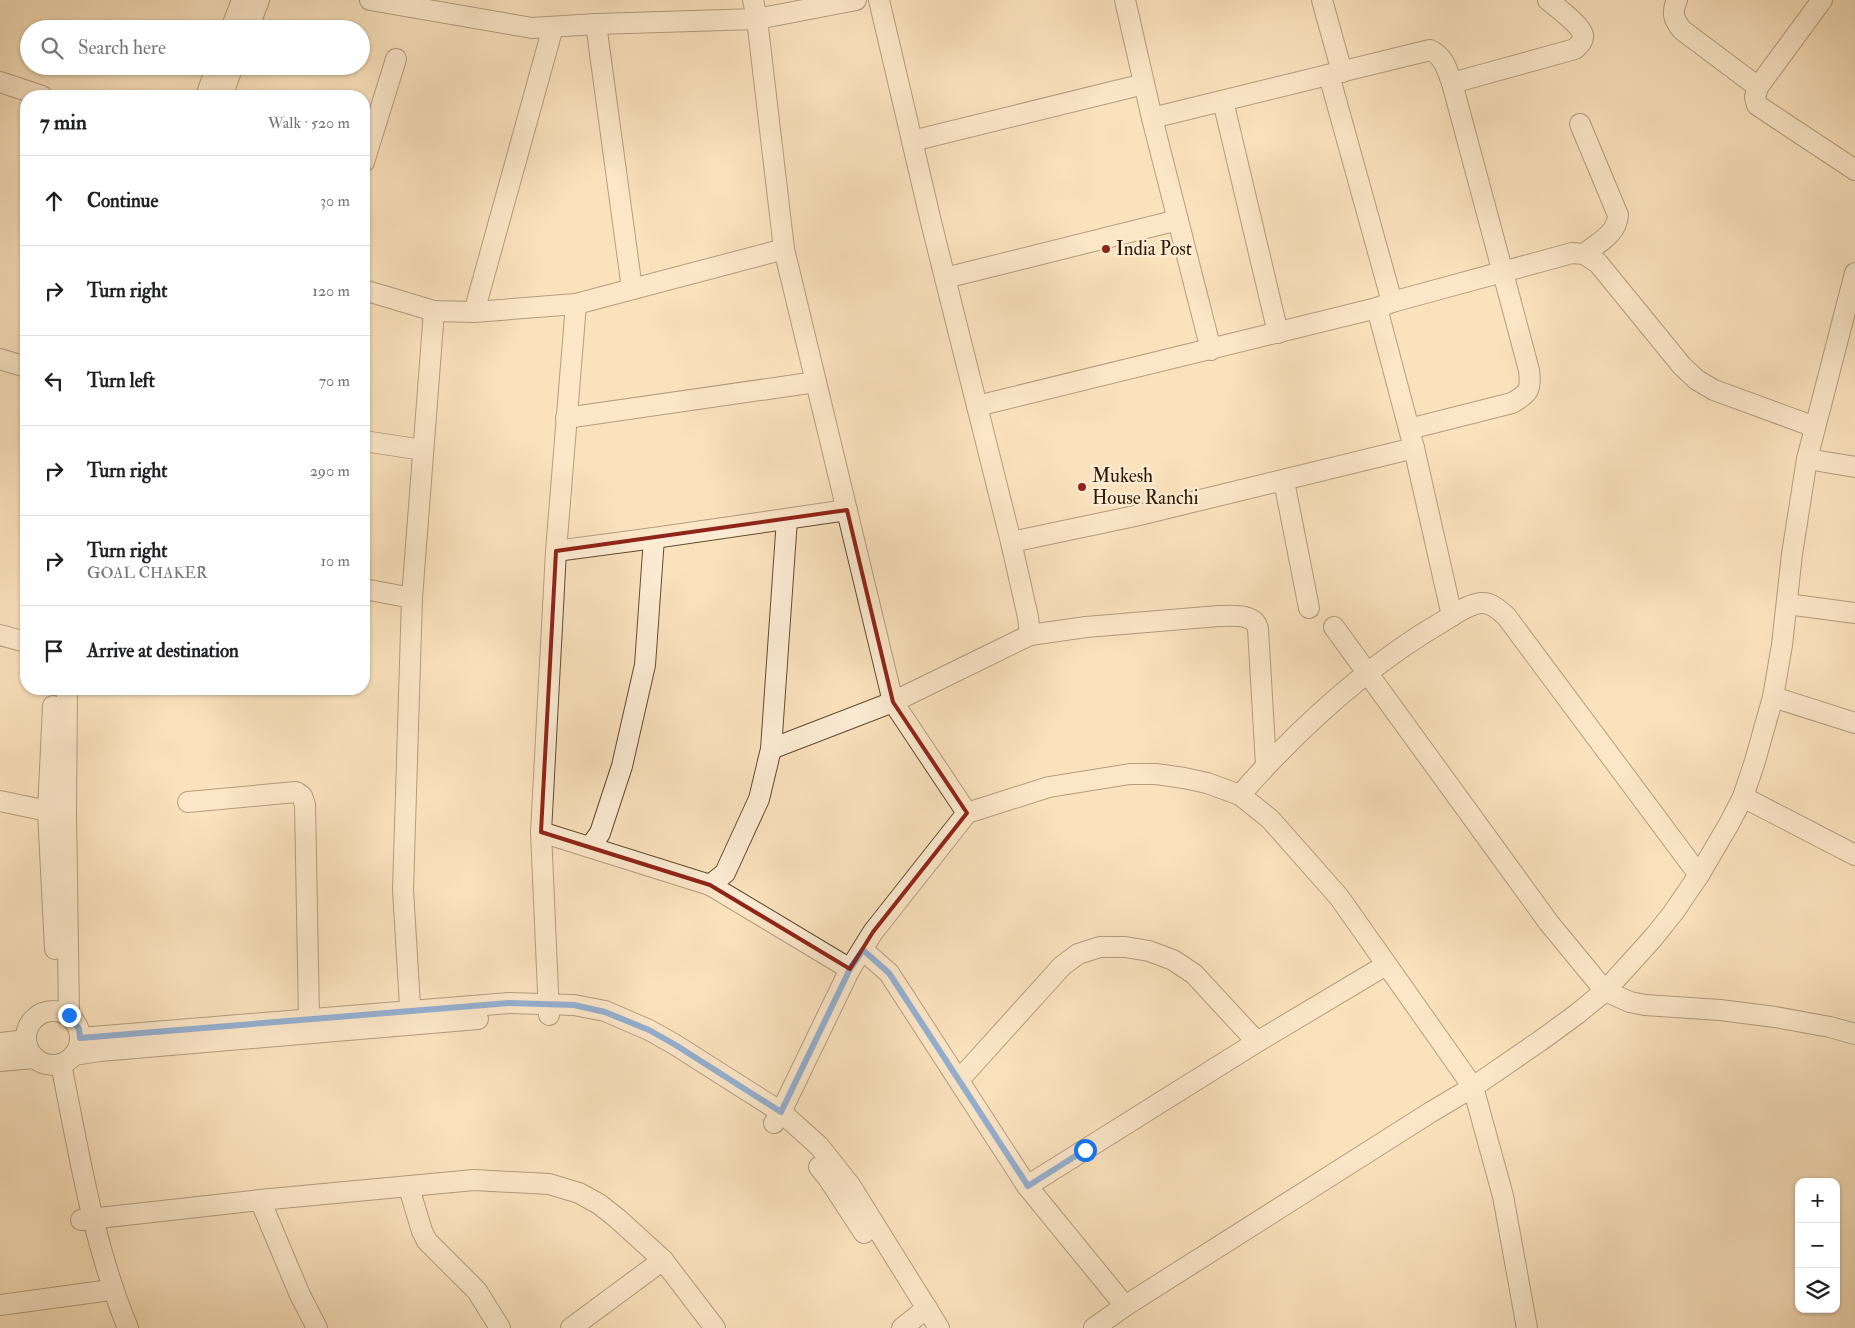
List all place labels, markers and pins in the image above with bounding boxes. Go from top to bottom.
place label: India Post [1116,237,1192,261]
marker: India Post [1100,243,1112,255]
place label: Mukesh House Ranchi [1092,464,1199,510]
marker: Mukesh House Ranchi [1076,481,1088,493]

